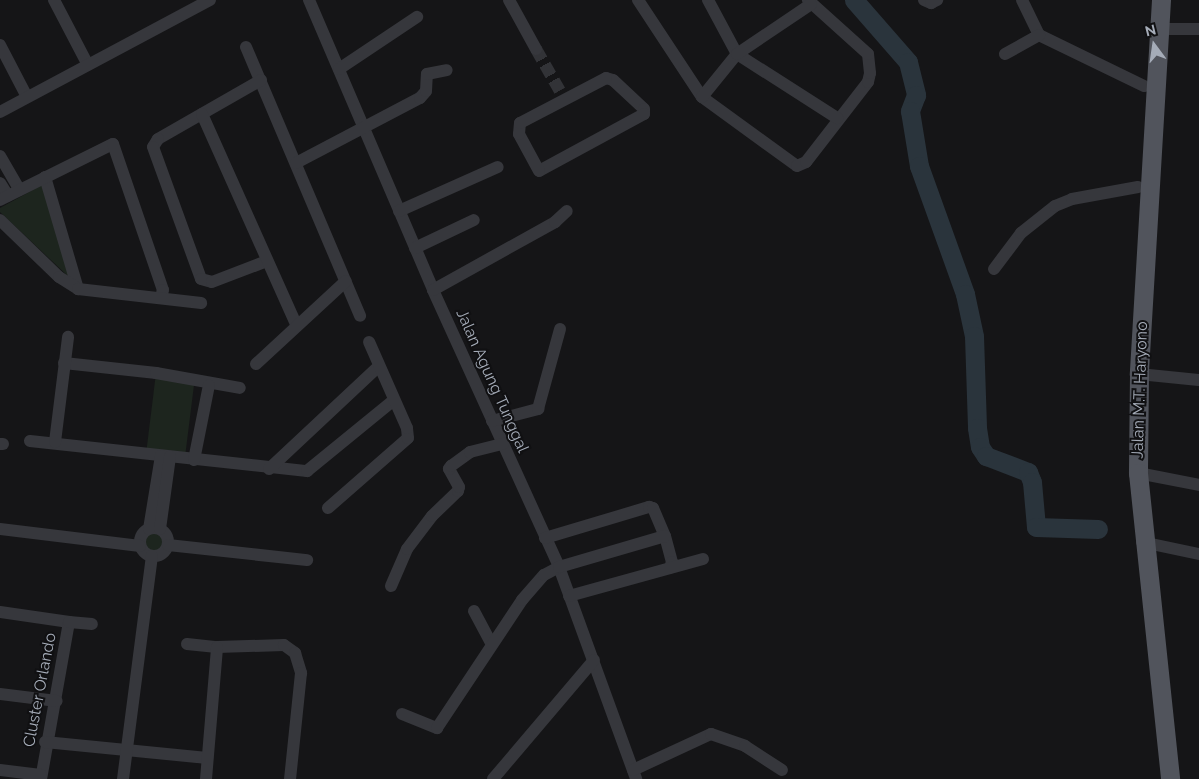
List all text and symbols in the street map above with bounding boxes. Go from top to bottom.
north arrow [1129,20,1179,70]
text: N [1143,21,1157,40]
street label: Jalan Agung Tunggal [451,306,533,456]
street label: Jalan M.T. Haryono [1128,321,1152,459]
street label: Cluster Orlando [19,631,61,749]

